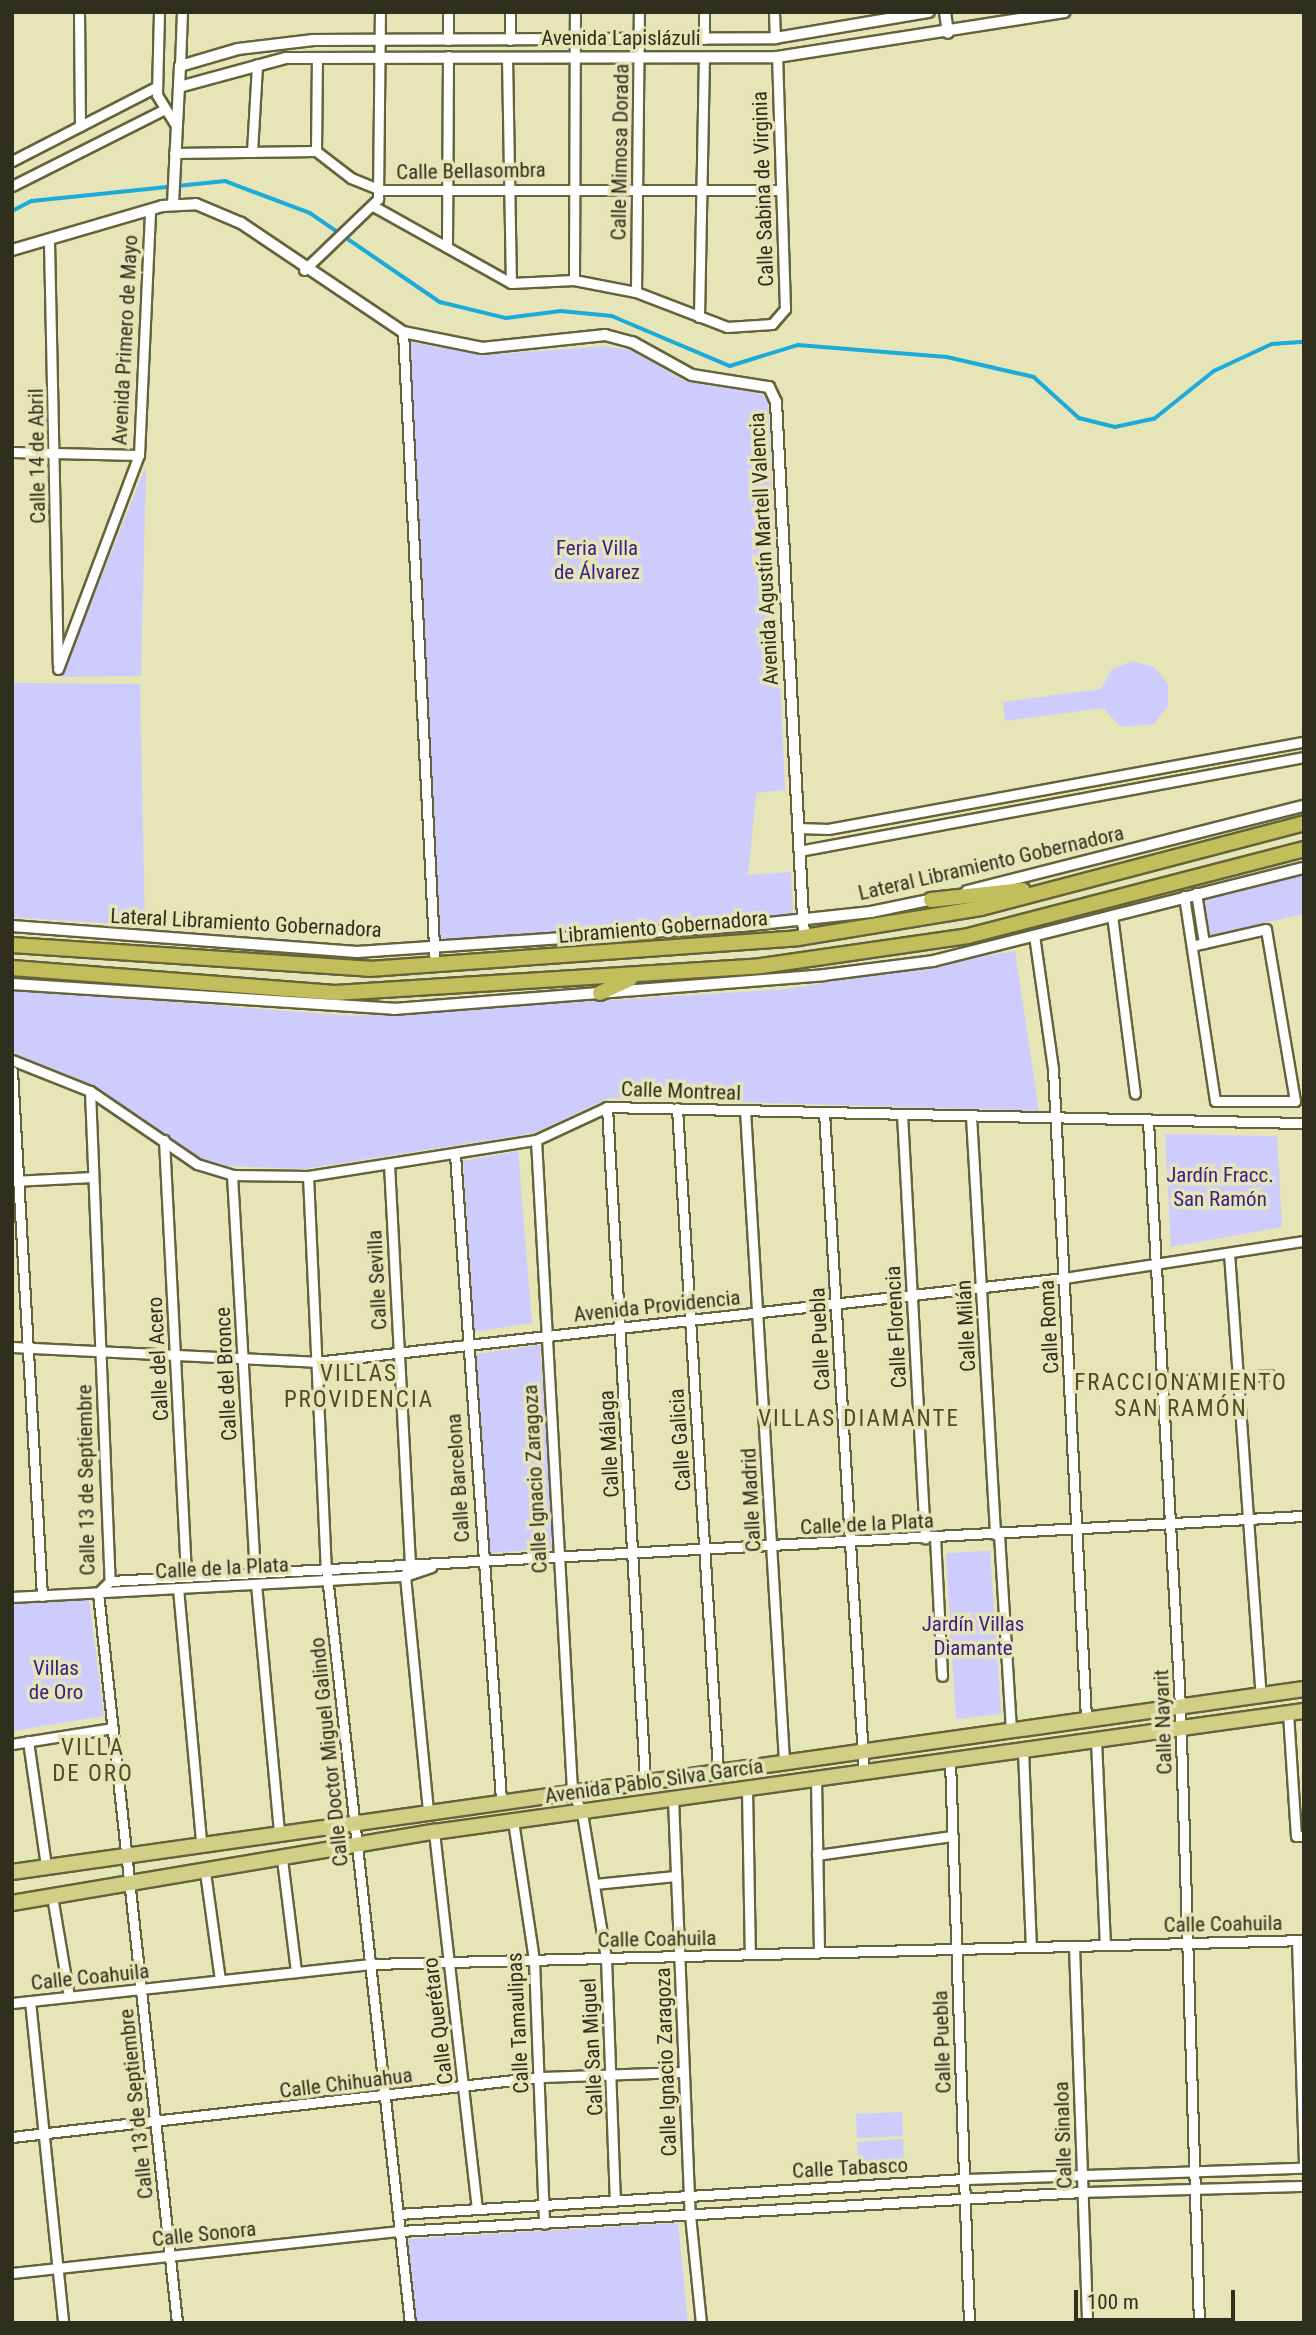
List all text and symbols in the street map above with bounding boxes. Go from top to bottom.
street label: Avenida Lapislázuli [541,25,701,51]
street label: Calle Mimosa Dorada [606,63,634,241]
street label: Calle Sabina de Virginia [747,91,779,287]
street label: Calle Bellasombra [396,157,546,185]
street label: Avenida Primero de Mayo [107,234,143,446]
street label: Calle 14 de Abril [23,388,51,524]
street label: Avenida Agustín Martell Valencia [744,412,784,686]
park label: Feria Villa de Álvarez [554,535,640,585]
street label: Lateral Libramiento Gobernadora [856,820,1126,906]
street label: Lateral Libramiento Gobernadora [110,903,382,943]
street label: Libramiento Gobernadora [557,905,769,949]
street label: Calle Montreal [621,1076,741,1106]
park label: Jardín Fracc. San Ramón [1166,1162,1274,1212]
street label: Calle Sevilla [362,1229,392,1331]
street label: Calle Florencia [880,1265,912,1389]
street label: Calle Milán [951,1279,981,1373]
street label: Calle Roma [1034,1279,1064,1375]
street label: Avenida Providencia [572,1285,742,1327]
street label: Calle Puebla [805,1287,835,1391]
street label: Calle del Acero [142,1296,174,1422]
street label: Calle del Bronce [210,1306,242,1442]
district label: VILLAS PROVIDENCIA [285,1360,433,1414]
district label: FRACCIONAMIENTO SAN RAMÓN [1076,1369,1286,1423]
street label: Calle 13 de Septiembre [72,1384,100,1576]
street label: Calle Ignacio Zaragoza [517,1384,553,1574]
street label: Calle Galicia [664,1388,696,1492]
street label: Calle Málaga [594,1390,624,1498]
district label: VILLAS DIAMANTE [760,1405,958,1433]
street label: Calle Barcelona [441,1413,475,1543]
street label: Calle Madrid [736,1447,766,1553]
street label: Calle de la Plata [800,1508,934,1540]
street label: Calle de la Plata [155,1552,289,1584]
park label: Jardín Villas Diamante [922,1611,1024,1661]
street label: Calle Doctor Miguel Galindo [304,1636,354,1868]
park label: Villas de Oro [29,1655,83,1705]
street label: Calle Nayarit [1149,1669,1177,1775]
district label: VILLA DE ORO [53,1734,133,1788]
street label: Avenida Pablo Silva García [543,1753,765,1809]
street label: Calle Coahuila [1163,1910,1283,1938]
street label: Calle Coahuila [597,1925,717,1953]
street label: Calle Tamaulipas [502,1952,534,2094]
street label: Calle Querétaro [418,1956,458,2086]
street label: Calle Coahuila [30,1958,150,1996]
street label: Calle Ignacio Zaragoza [650,1967,682,2157]
street label: Calle San Miguel [576,1977,608,2117]
street label: Calle Puebla [928,1990,956,2094]
street label: Calle 13 de Septiembre [113,2008,159,2200]
street label: Calle Chihuahua [278,2062,414,2104]
street label: Calle Sinaloa [1049,2081,1077,2189]
street label: Calle Tabasco [791,2152,909,2184]
street label: Calle Sonora [151,2216,257,2252]
scale bar [1078,2276,1239,2320]
text: 100 m [1087,2290,1139,2314]

